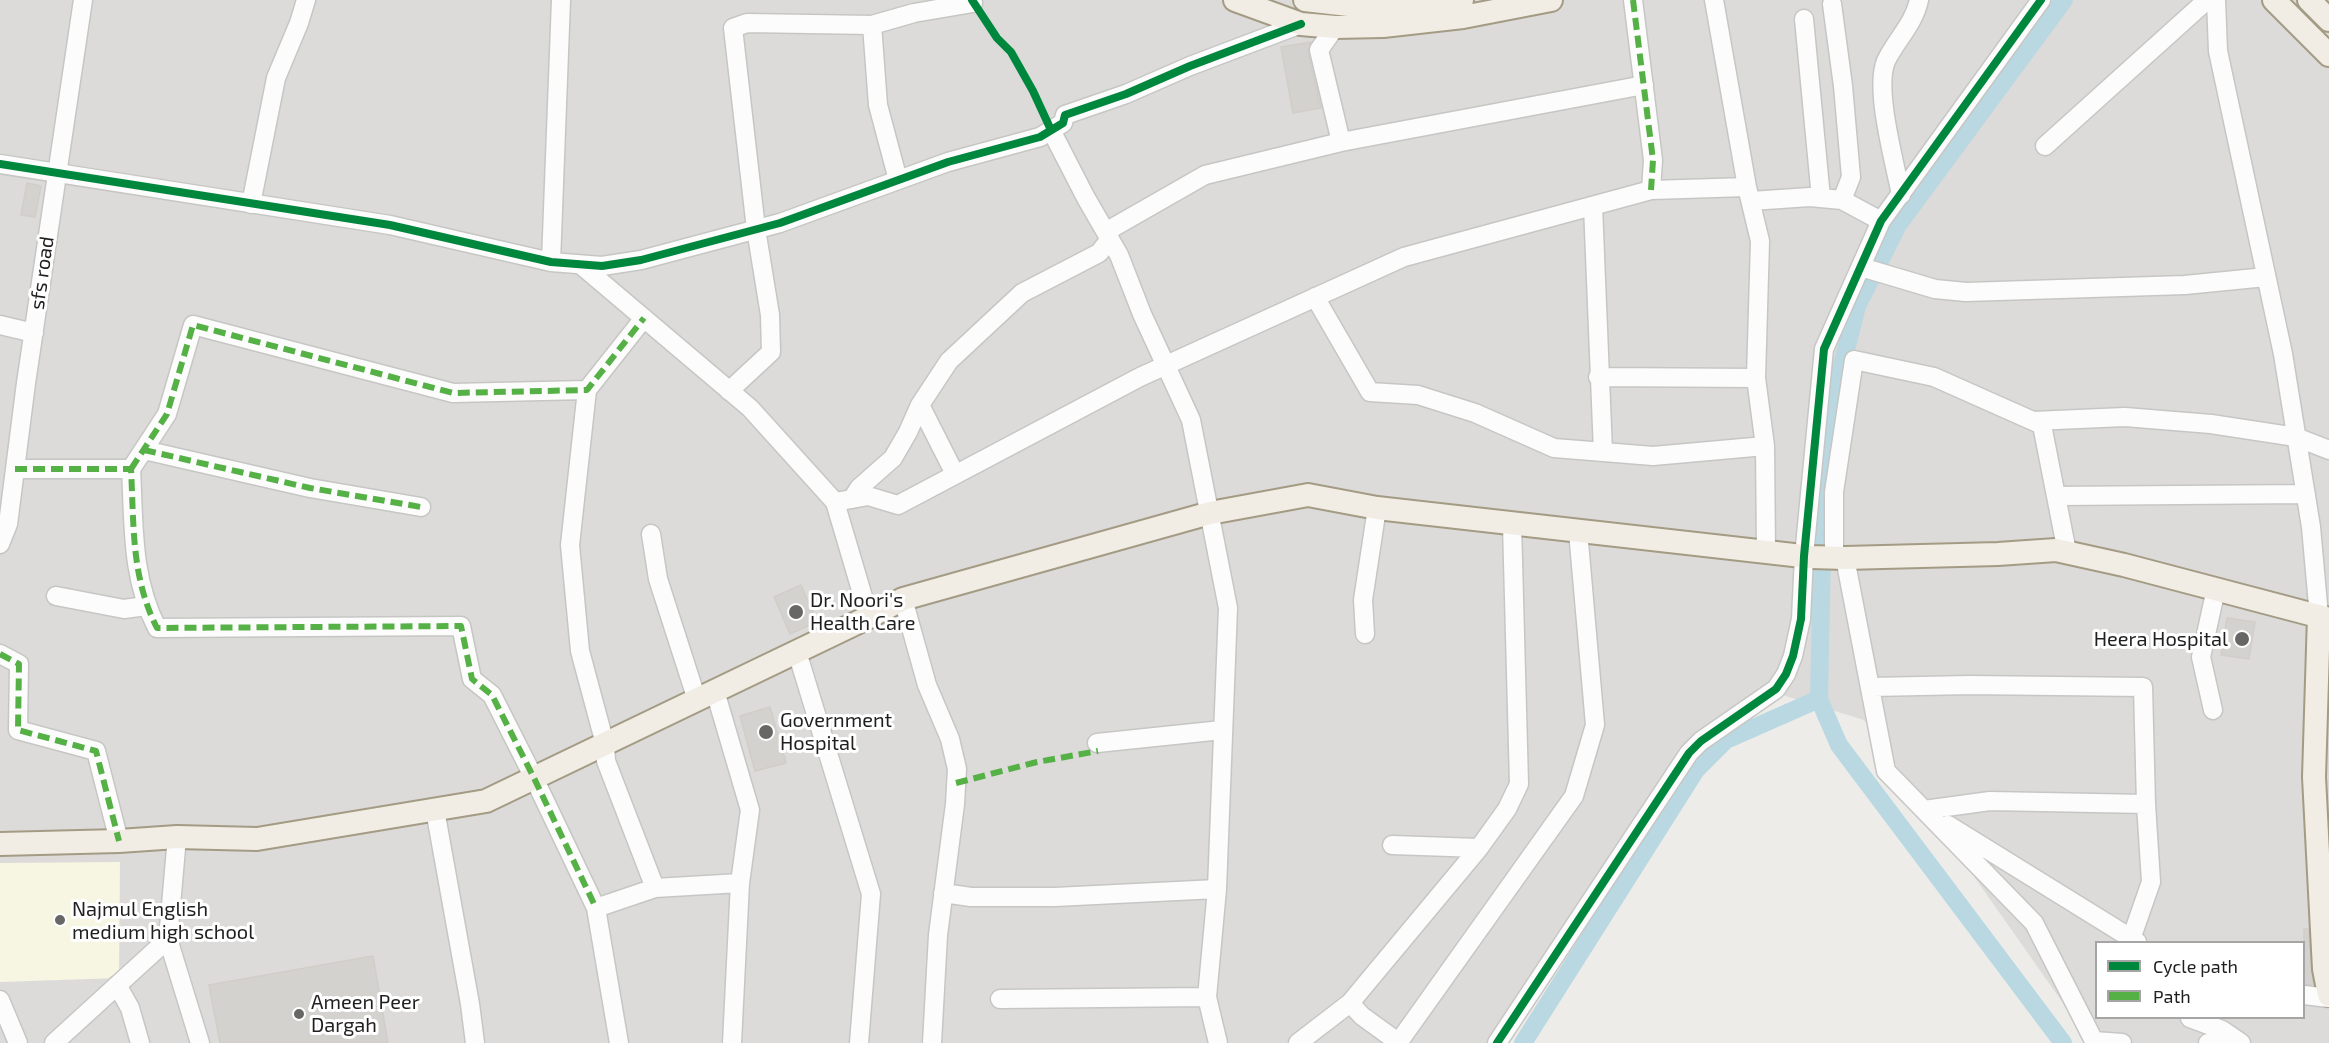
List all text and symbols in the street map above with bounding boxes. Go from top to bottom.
street label: sfs road [25,235,59,311]
place label: Dr. Noori's Health Care [810,588,915,635]
marker: Dr. Noori's Health Care [787,603,805,621]
place label: Heera Hospital [2094,627,2228,651]
marker: Heera Hospital [2233,630,2251,648]
place label: Government Hospital [780,708,892,755]
marker: Government Hospital [757,723,775,741]
place label: Najmul English medium high school [72,897,254,944]
marker: Najmul English medium high school [53,913,67,927]
legend [2095,941,2305,1019]
text: Cycle path [2153,955,2238,977]
text: Path [2153,985,2191,1007]
place label: Ameen Peer Dargah [311,990,420,1037]
marker: Ameen Peer Dargah [292,1007,306,1021]

